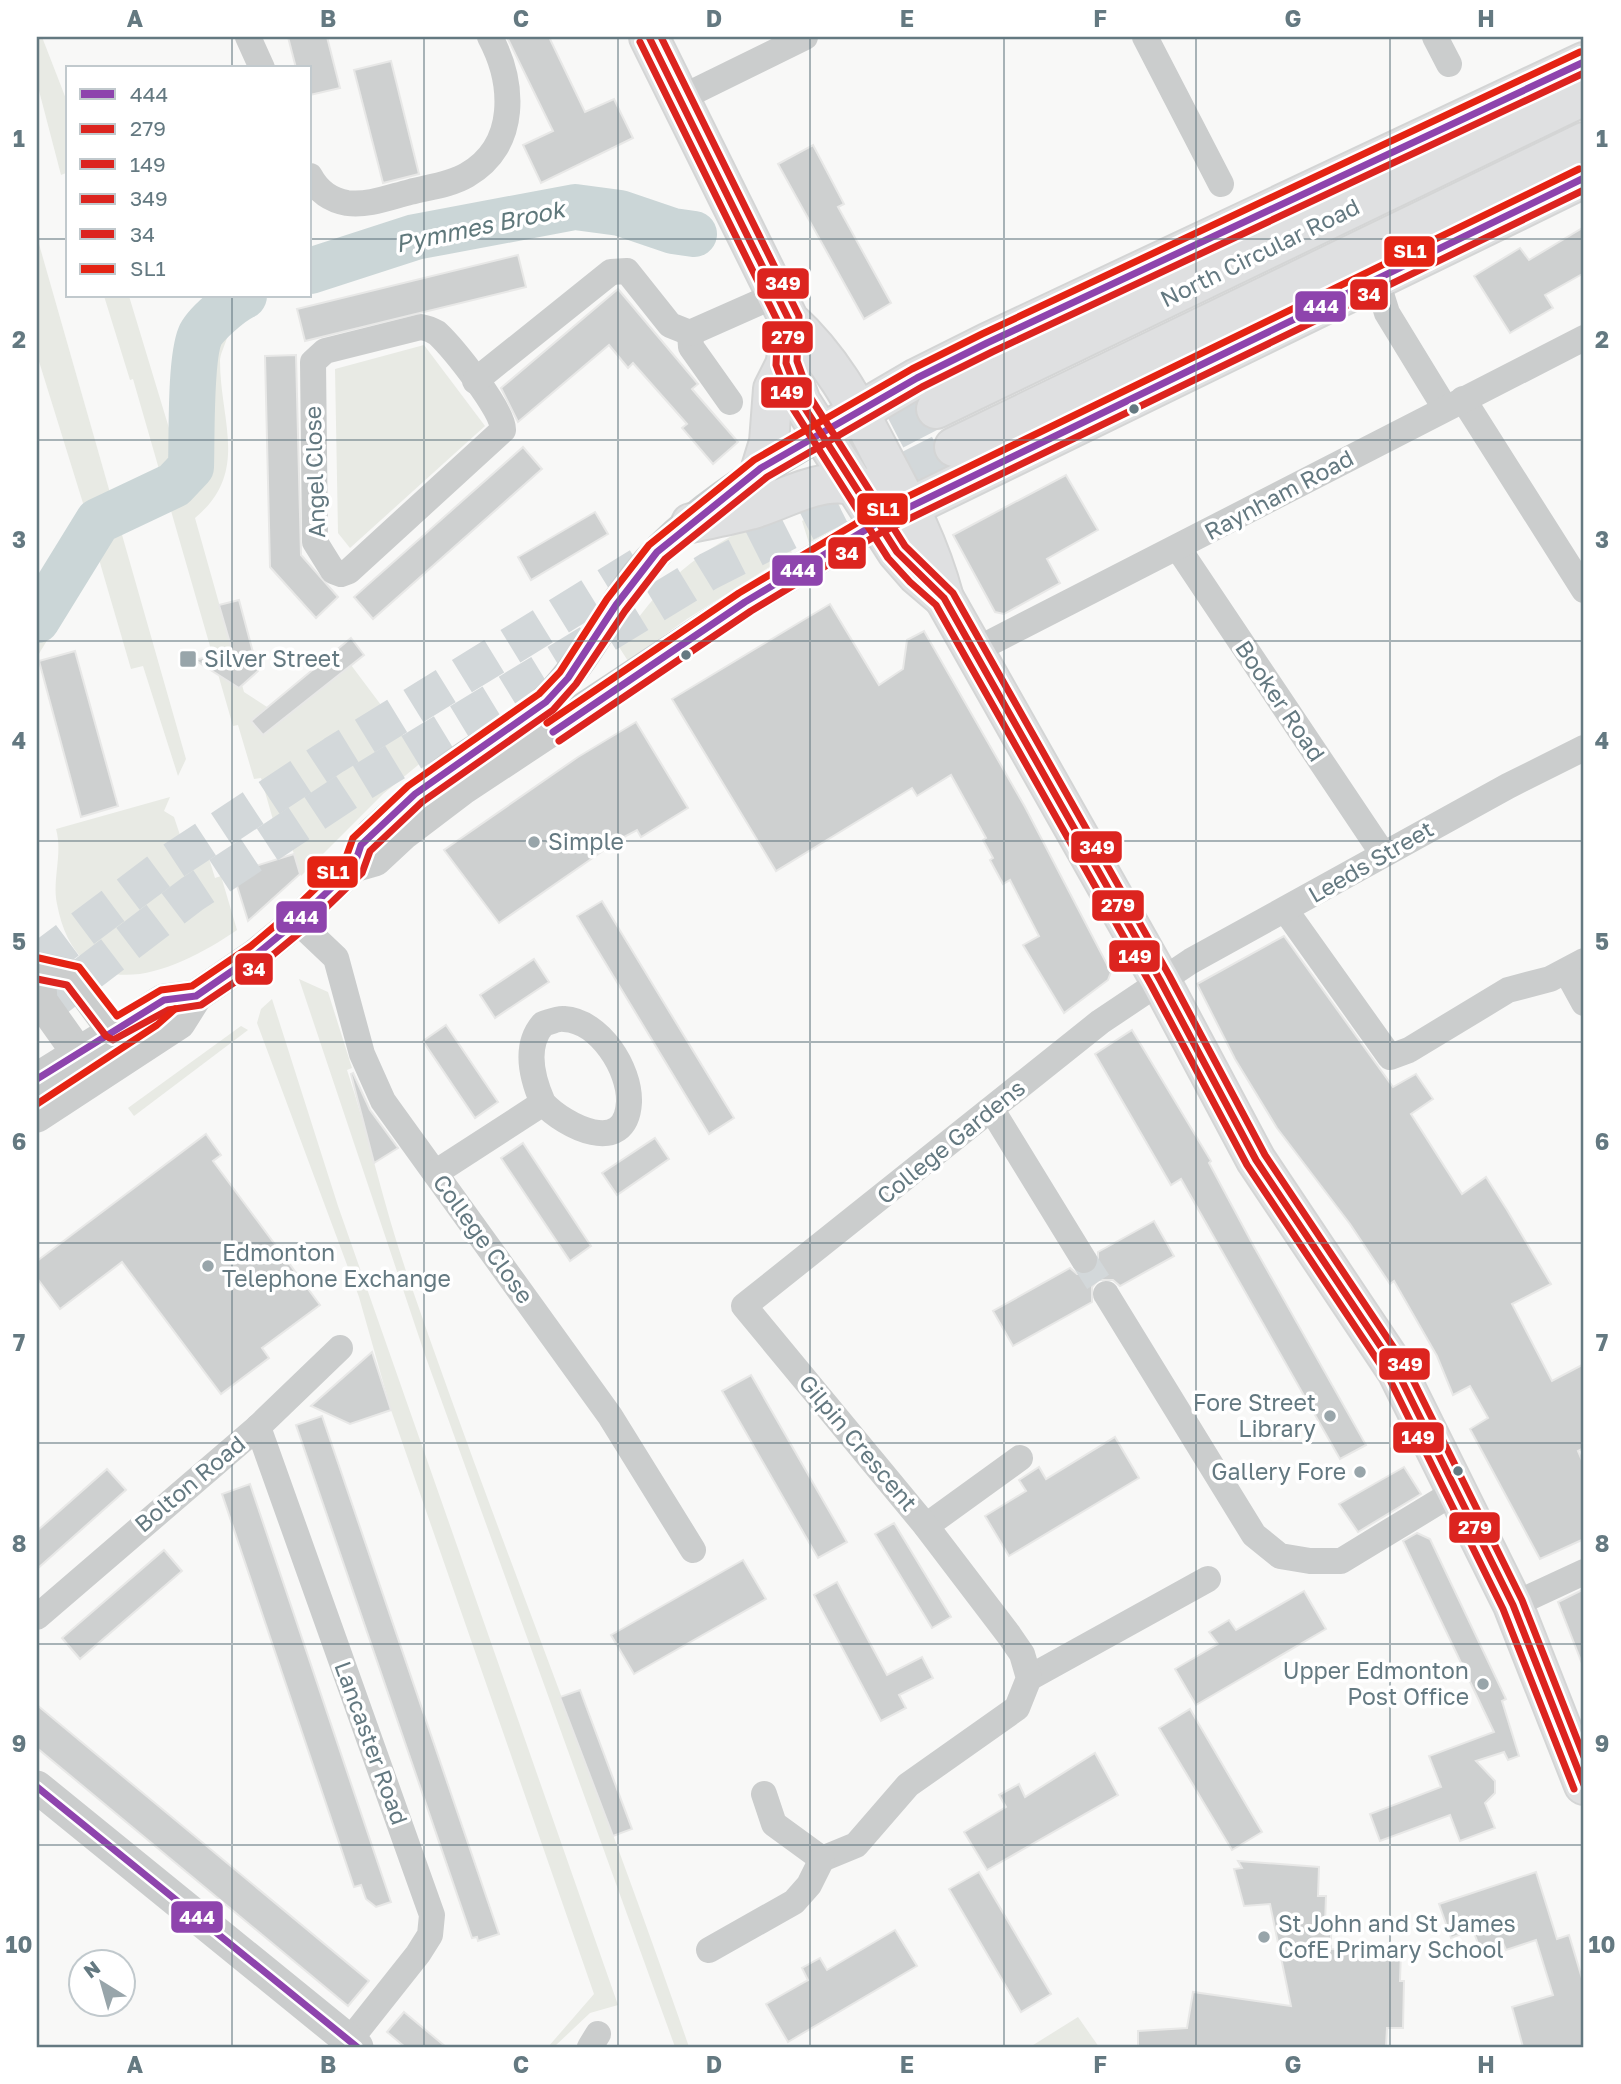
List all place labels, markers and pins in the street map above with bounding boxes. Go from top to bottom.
unlabelled marker [1127,402,1141,416]
place label: Silver Street [204,644,340,672]
unlabelled marker [679,648,693,662]
marker: Silver Street [178,649,198,669]
place label: Simple [548,827,624,855]
marker: Simple [526,834,542,850]
place label: Edmonton Telephone Exchange [222,1238,451,1292]
marker: Edmonton Telephone Exchange [200,1258,216,1274]
place label: Fore Street Library [1193,1388,1316,1442]
marker: Fore Street Library [1322,1408,1338,1424]
place label: Gallery Fore [1211,1457,1346,1485]
marker: Gallery Fore [1352,1464,1368,1480]
unlabelled marker [1451,1464,1465,1478]
place label: Upper Edmonton Post Office [1283,1656,1469,1710]
marker: Upper Edmonton Post Office [1475,1676,1491,1692]
place label: St John and St James CofE Primary School [1278,1909,1516,1963]
marker: St John and St James CofE Primary School [1256,1929,1272,1945]

